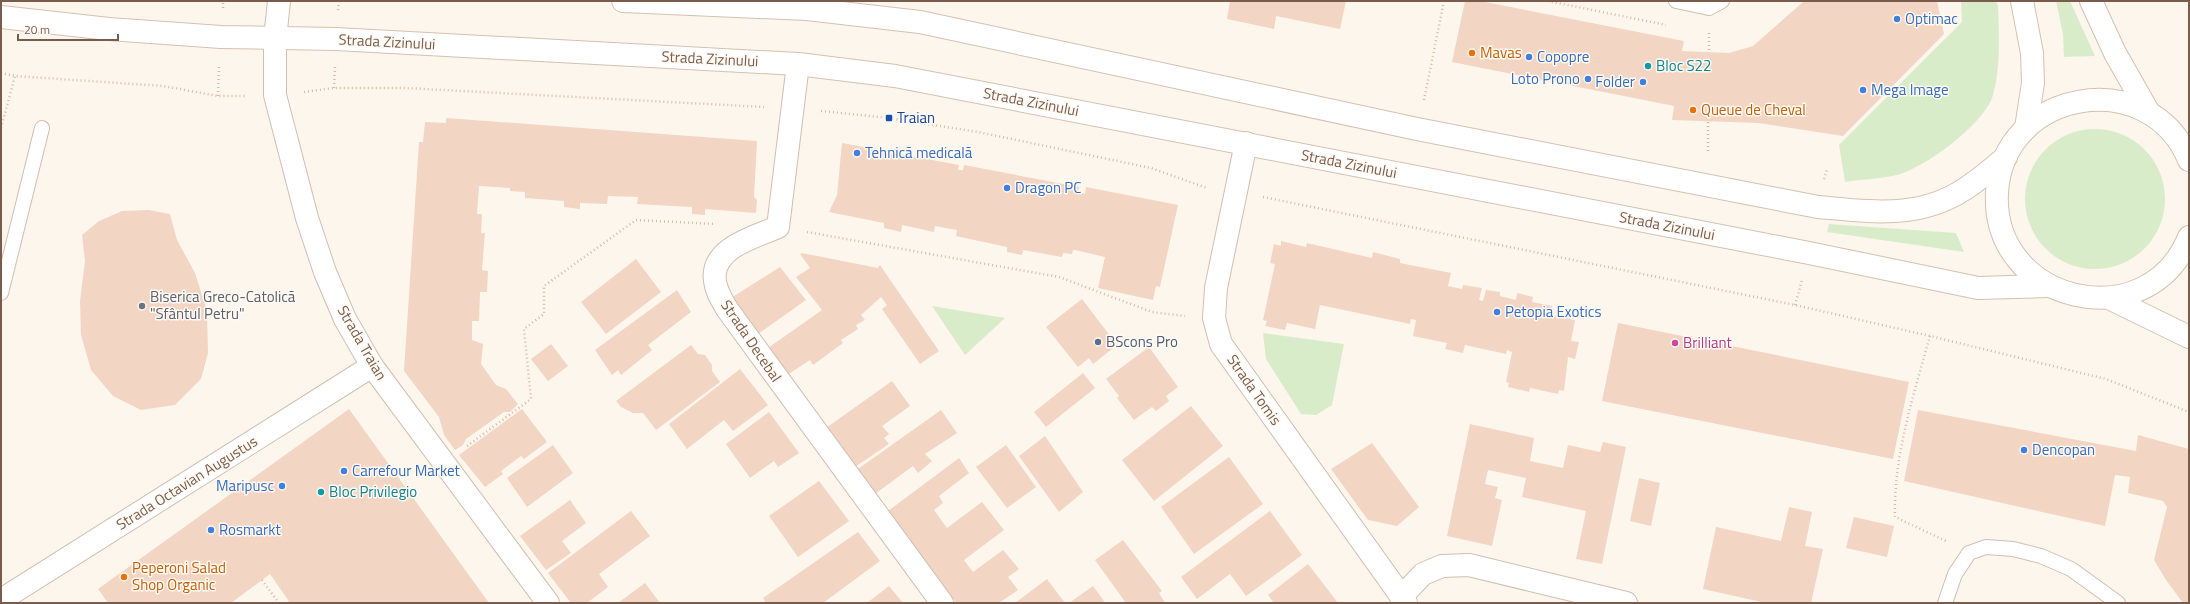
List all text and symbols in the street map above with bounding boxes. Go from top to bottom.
place label: Optimac [1905,7,1958,30]
marker: Optimac [1892,14,1902,24]
scale bar [18,16,118,42]
text: 20 m [24,20,50,39]
street label: Strada Zizinului [338,27,436,56]
place label: Mavas [1480,41,1522,64]
street label: Strada Zizinului [661,44,759,73]
place label: Copopre [1537,45,1589,68]
marker: Mavas [1467,48,1477,58]
marker: Copopre [1524,52,1534,62]
place label: Bloc S22 [1656,54,1711,77]
marker: Bloc S22 [1643,61,1653,71]
place label: Loto Prono [1511,67,1580,90]
place label: Folder [1595,70,1635,93]
marker: Loto Prono [1583,74,1593,84]
marker: Folder [1638,77,1648,87]
place label: Mega Image [1871,78,1949,101]
street label: Strada Zizinului [981,81,1081,122]
marker: Mega Image [1858,85,1868,95]
place label: Queue de Cheval [1701,98,1806,121]
marker: Queue de Cheval [1688,105,1698,115]
place label: Traian [897,106,935,129]
marker: Traian [884,113,894,123]
place label: Tehnică medicală [865,141,973,164]
street label: Strada Zizinului [1299,143,1399,184]
marker: Tehnică medicală [852,148,862,158]
place label: Dragon PC [1015,176,1081,199]
marker: Dragon PC [1002,183,1012,193]
street label: Strada Zizinului [1617,205,1717,246]
place label: Biserica Greco-Catolică "Sfântul Petru" [150,285,296,325]
street label: Strada Decebal [715,295,787,386]
place label: Petopia Exotics [1505,300,1601,323]
marker: Biserica Greco-Catolică "Sfântul Petru" [137,301,147,311]
street label: Strada Traian [332,301,393,384]
marker: Petopia Exotics [1492,307,1502,317]
place label: BScons Pro [1106,330,1178,353]
place label: Brilliant [1683,331,1732,354]
marker: BScons Pro [1093,337,1103,347]
marker: Brilliant [1670,338,1680,348]
street label: Strada Tomis [1221,350,1287,430]
street label: Strada Octavian Augustus [112,430,262,536]
place label: Dencopan [2032,438,2095,461]
marker: Dencopan [2019,445,2029,455]
place label: Carrefour Market [352,459,461,482]
marker: Carrefour Market [339,466,349,476]
place label: Maripusc [216,474,274,497]
place label: Bloc Privilegio [329,480,417,503]
marker: Maripusc [277,481,287,491]
marker: Bloc Privilegio [316,487,326,497]
place label: Rosmarkt [219,518,281,541]
marker: Rosmarkt [206,525,216,535]
place label: Peperoni Salad Shop Organic [132,556,226,596]
marker: Peperoni Salad Shop Organic [119,572,129,582]

